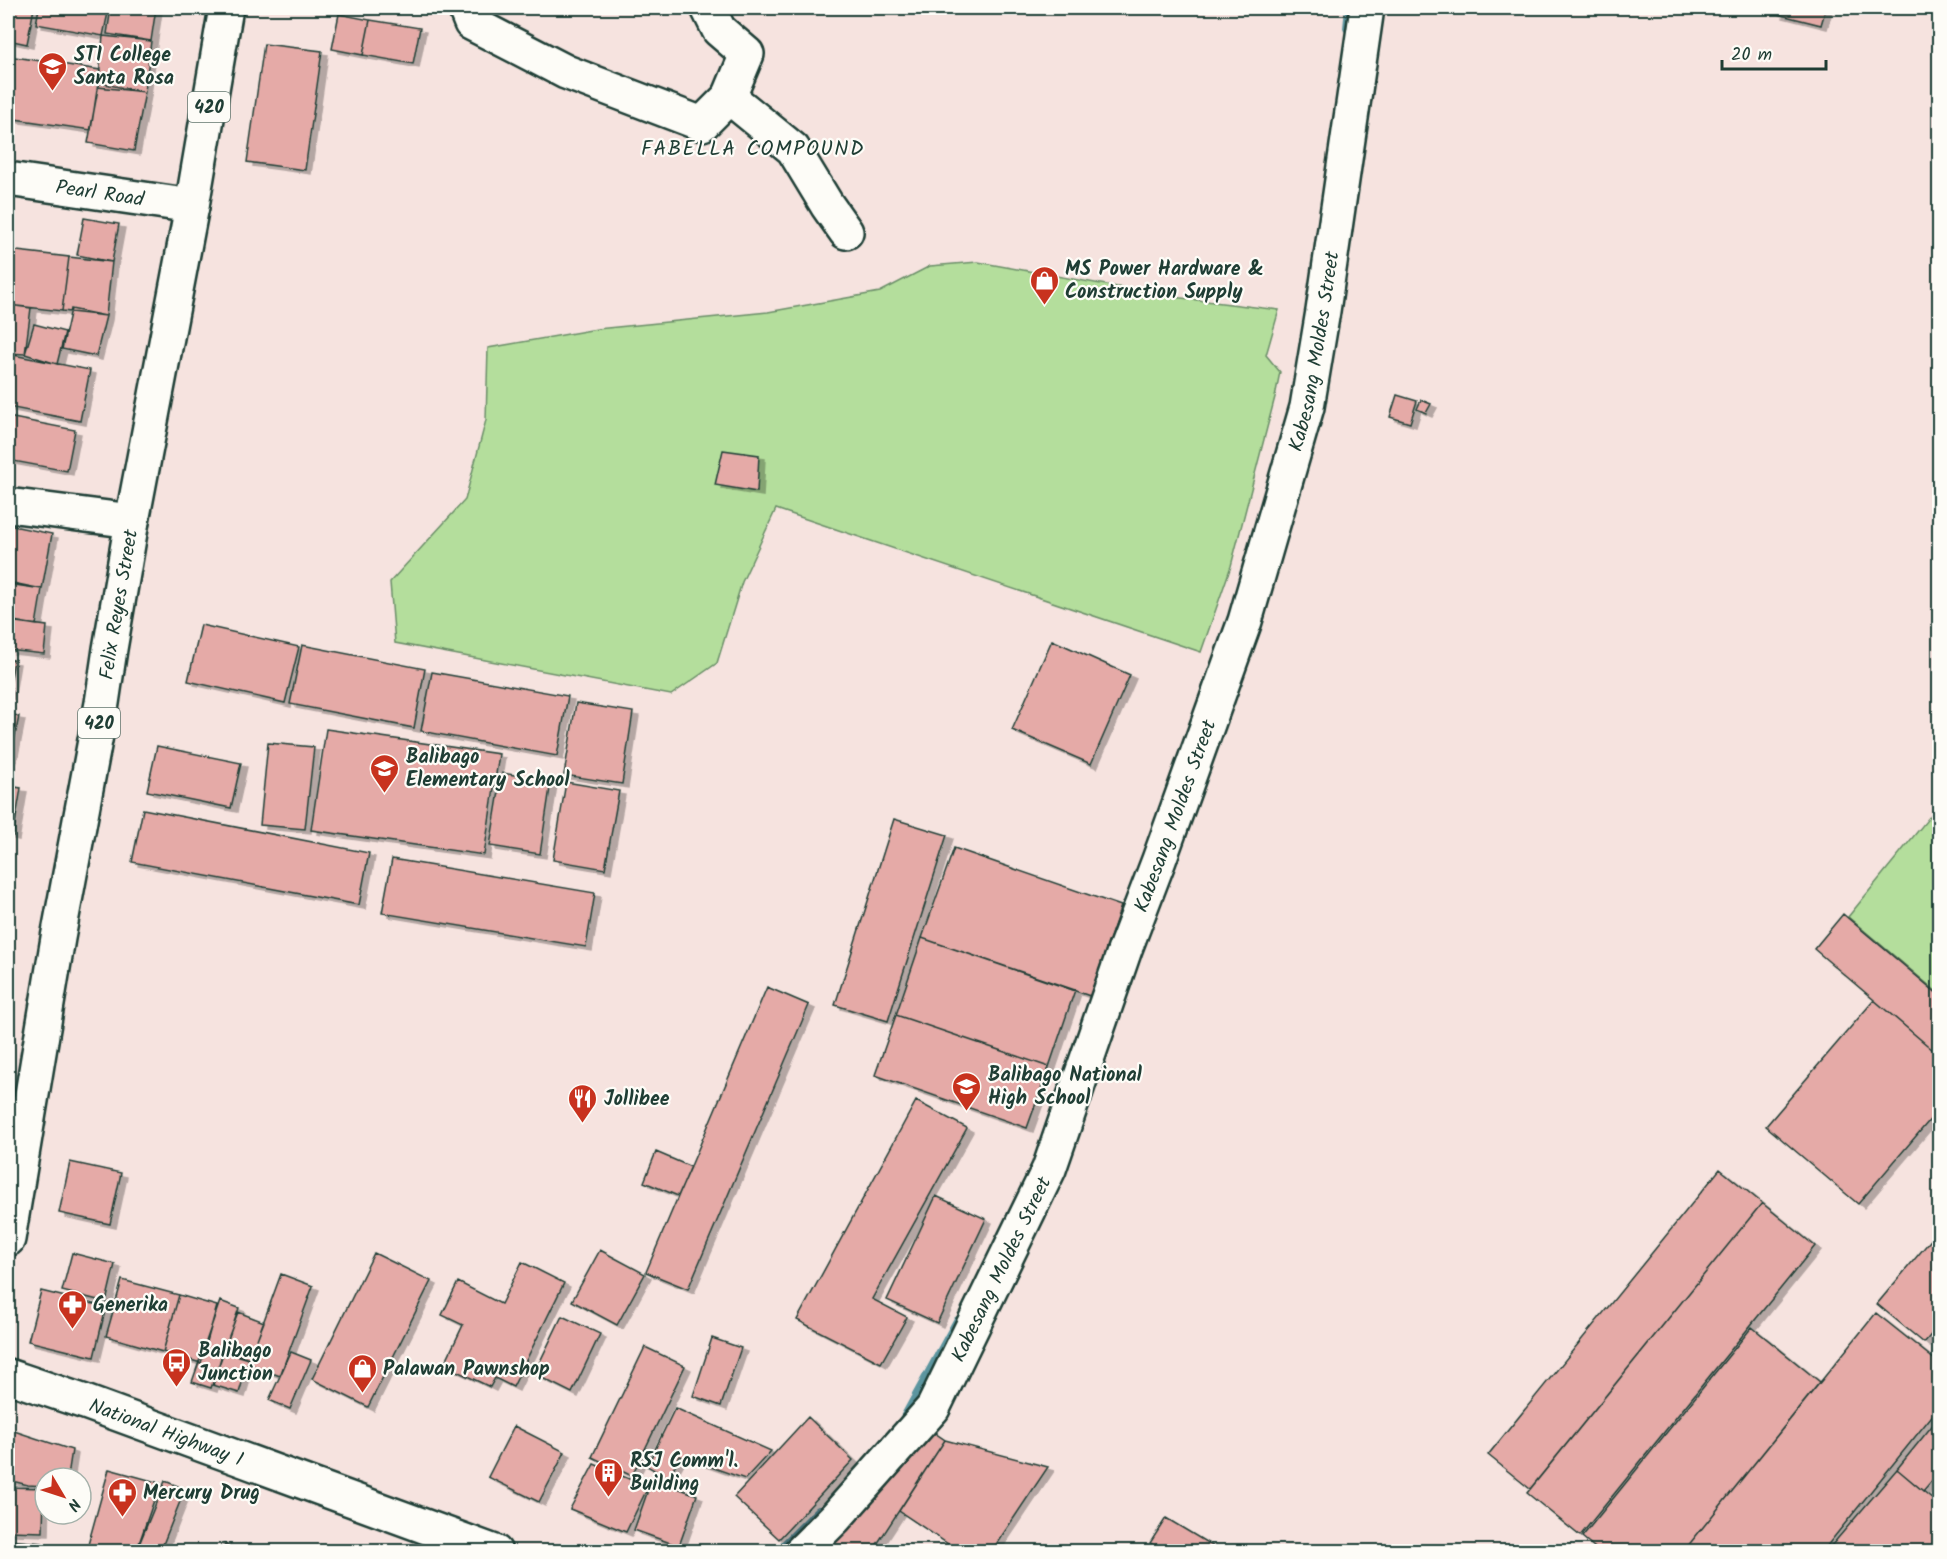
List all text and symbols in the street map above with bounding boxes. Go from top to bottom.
scale bar [1722,33,1826,71]
place label: STI College Santa Rosa [74,40,174,95]
text: 20 m [1731,41,1772,70]
school or university icon: STI College Santa Rosa [37,50,69,92]
road number: 420 [188,92,230,122]
district label: FABELLA COMPOUND [641,133,865,166]
street label: Pearl Road [53,172,147,217]
street label: Kabesang Moldes Street [1281,249,1350,456]
place label: MS Power Hardware & Construction Supply [1065,254,1264,309]
shop icon: MS Power Hardware & Construction Supply [1028,264,1060,306]
street label: Felix Reyes Street [92,527,148,682]
road number: 420 [78,708,120,738]
street label: Kabesang Moldes Street [1126,715,1226,917]
place label: Balibago Elementary School [406,742,570,797]
school or university icon: Balibago Elementary School [369,752,401,794]
place label: Balibago National High School [988,1060,1143,1115]
school or university icon: Balibago National High School [951,1070,983,1112]
restaurant icon: Jollibee [567,1082,599,1124]
place label: Jollibee [604,1084,670,1116]
street label: Kabesang Moldes Street [944,1171,1061,1368]
pharmacy icon: Generika [56,1288,88,1330]
place label: Generika [93,1290,168,1322]
place label: Balibago Junction [198,1336,273,1391]
bus stop icon: Balibago Junction [161,1346,193,1388]
shop icon: Palawan Pawnshop [346,1352,378,1394]
place label: Palawan Pawnshop [383,1354,550,1386]
street label: National Highway 1 [84,1391,248,1477]
place label: R5J Comm'l. Building [630,1446,738,1501]
building icon: R5J Comm'l. Building [593,1456,625,1498]
north arrow [33,1466,93,1526]
pharmacy icon: Mercury Drug [106,1476,138,1518]
place label: Mercury Drug [143,1478,260,1510]
text: N [61,1493,86,1516]

